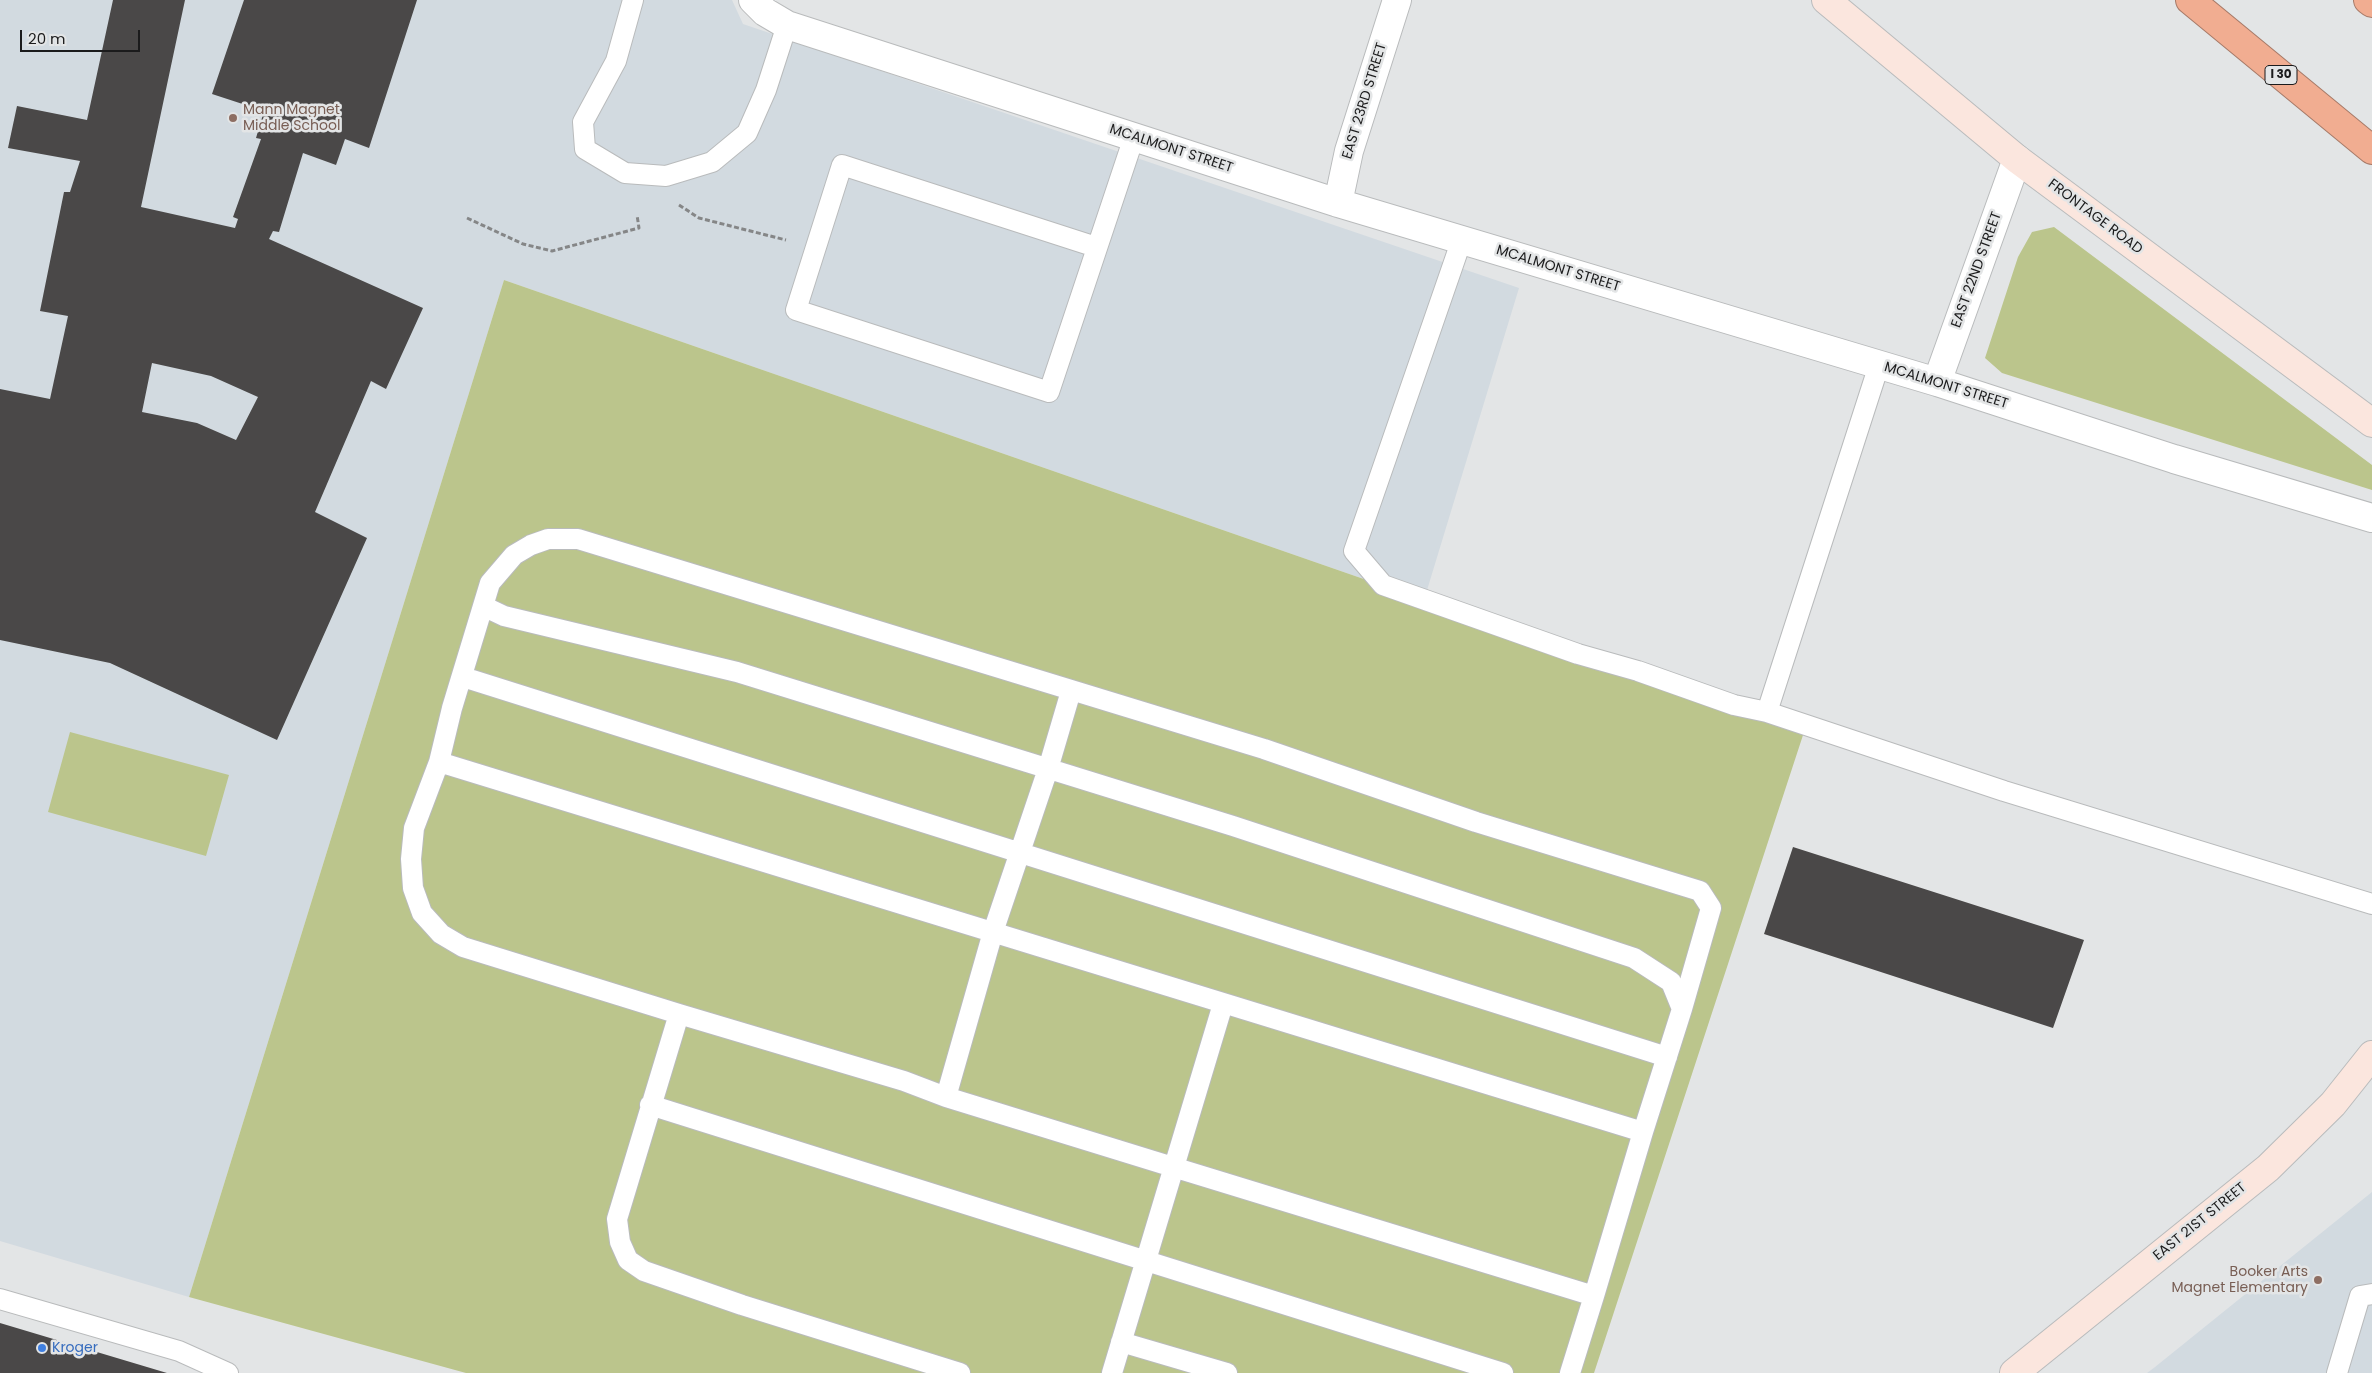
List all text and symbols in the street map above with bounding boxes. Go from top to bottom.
scale bar [22,20,142,52]
text: 20 m [28,28,66,49]
street label: EAST 23RD STREET [1339,41,1391,161]
road number: I 30 [2265,66,2297,84]
place label: Mann Magnet Middle School [243,102,340,134]
marker: Mann Magnet Middle School [227,112,239,124]
street label: MCALMONT STREET [1107,121,1235,177]
street label: FRONTAGE ROAD [2044,176,2146,258]
street label: EAST 22ND STREET [1948,210,2006,330]
street label: MCALMONT STREET [1494,242,1622,296]
street label: MCALMONT STREET [1882,359,2010,413]
street label: EAST 21ST STREET [2150,1179,2250,1265]
place label: Booker Arts Magnet Elementary [2172,1264,2308,1296]
marker: Booker Arts Magnet Elementary [2312,1274,2324,1286]
place label: Kroger [52,1340,98,1356]
marker: Kroger [36,1342,48,1354]

